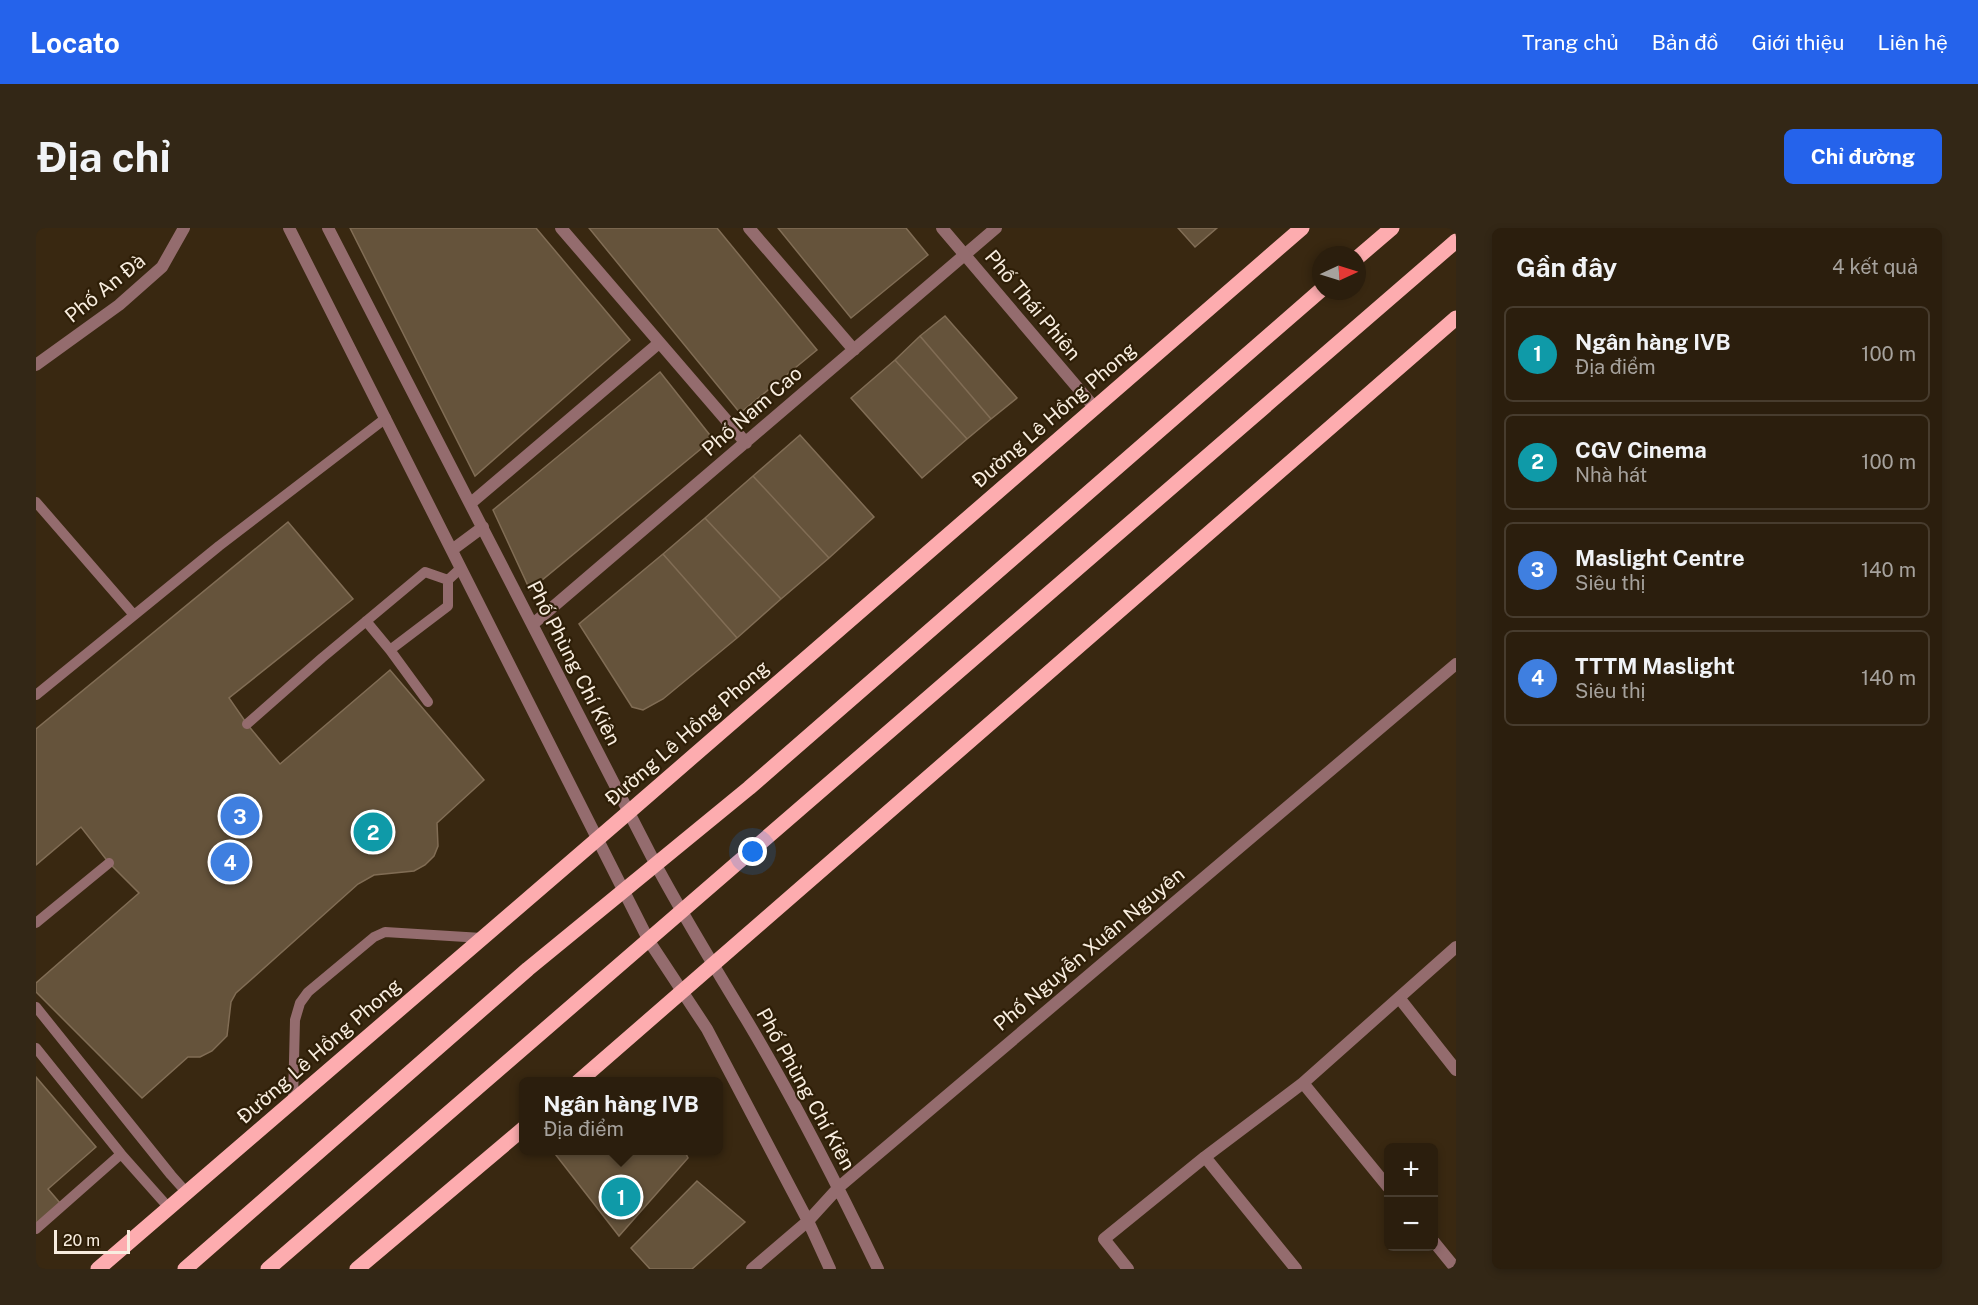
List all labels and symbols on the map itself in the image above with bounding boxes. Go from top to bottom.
street label: Phố Thái Phiên [980,245,1086,365]
north arrow [1312,246,1366,300]
street label: Phố An Đà [60,248,150,328]
street label: Đường Lê Hồng Phong [967,337,1141,493]
street label: Phố Nam Cao [697,361,807,461]
street label: Phố Phùng Chí Kiên [522,577,626,749]
street label: Đường Lê Hồng Phong [600,655,774,811]
pin: 3 [220,794,260,838]
pin: 2 [354,810,392,854]
your location [738,837,767,866]
pin: 4 [210,840,250,884]
street label: Phố Nguyễn Xuân Nguyên [989,862,1189,1036]
street label: Đường Lê Hồng Phong [232,973,406,1129]
street label: Phố Phùng Chí Kiên [751,1004,861,1174]
pin: 1 [602,1174,640,1220]
scale bar [54,1227,130,1254]

